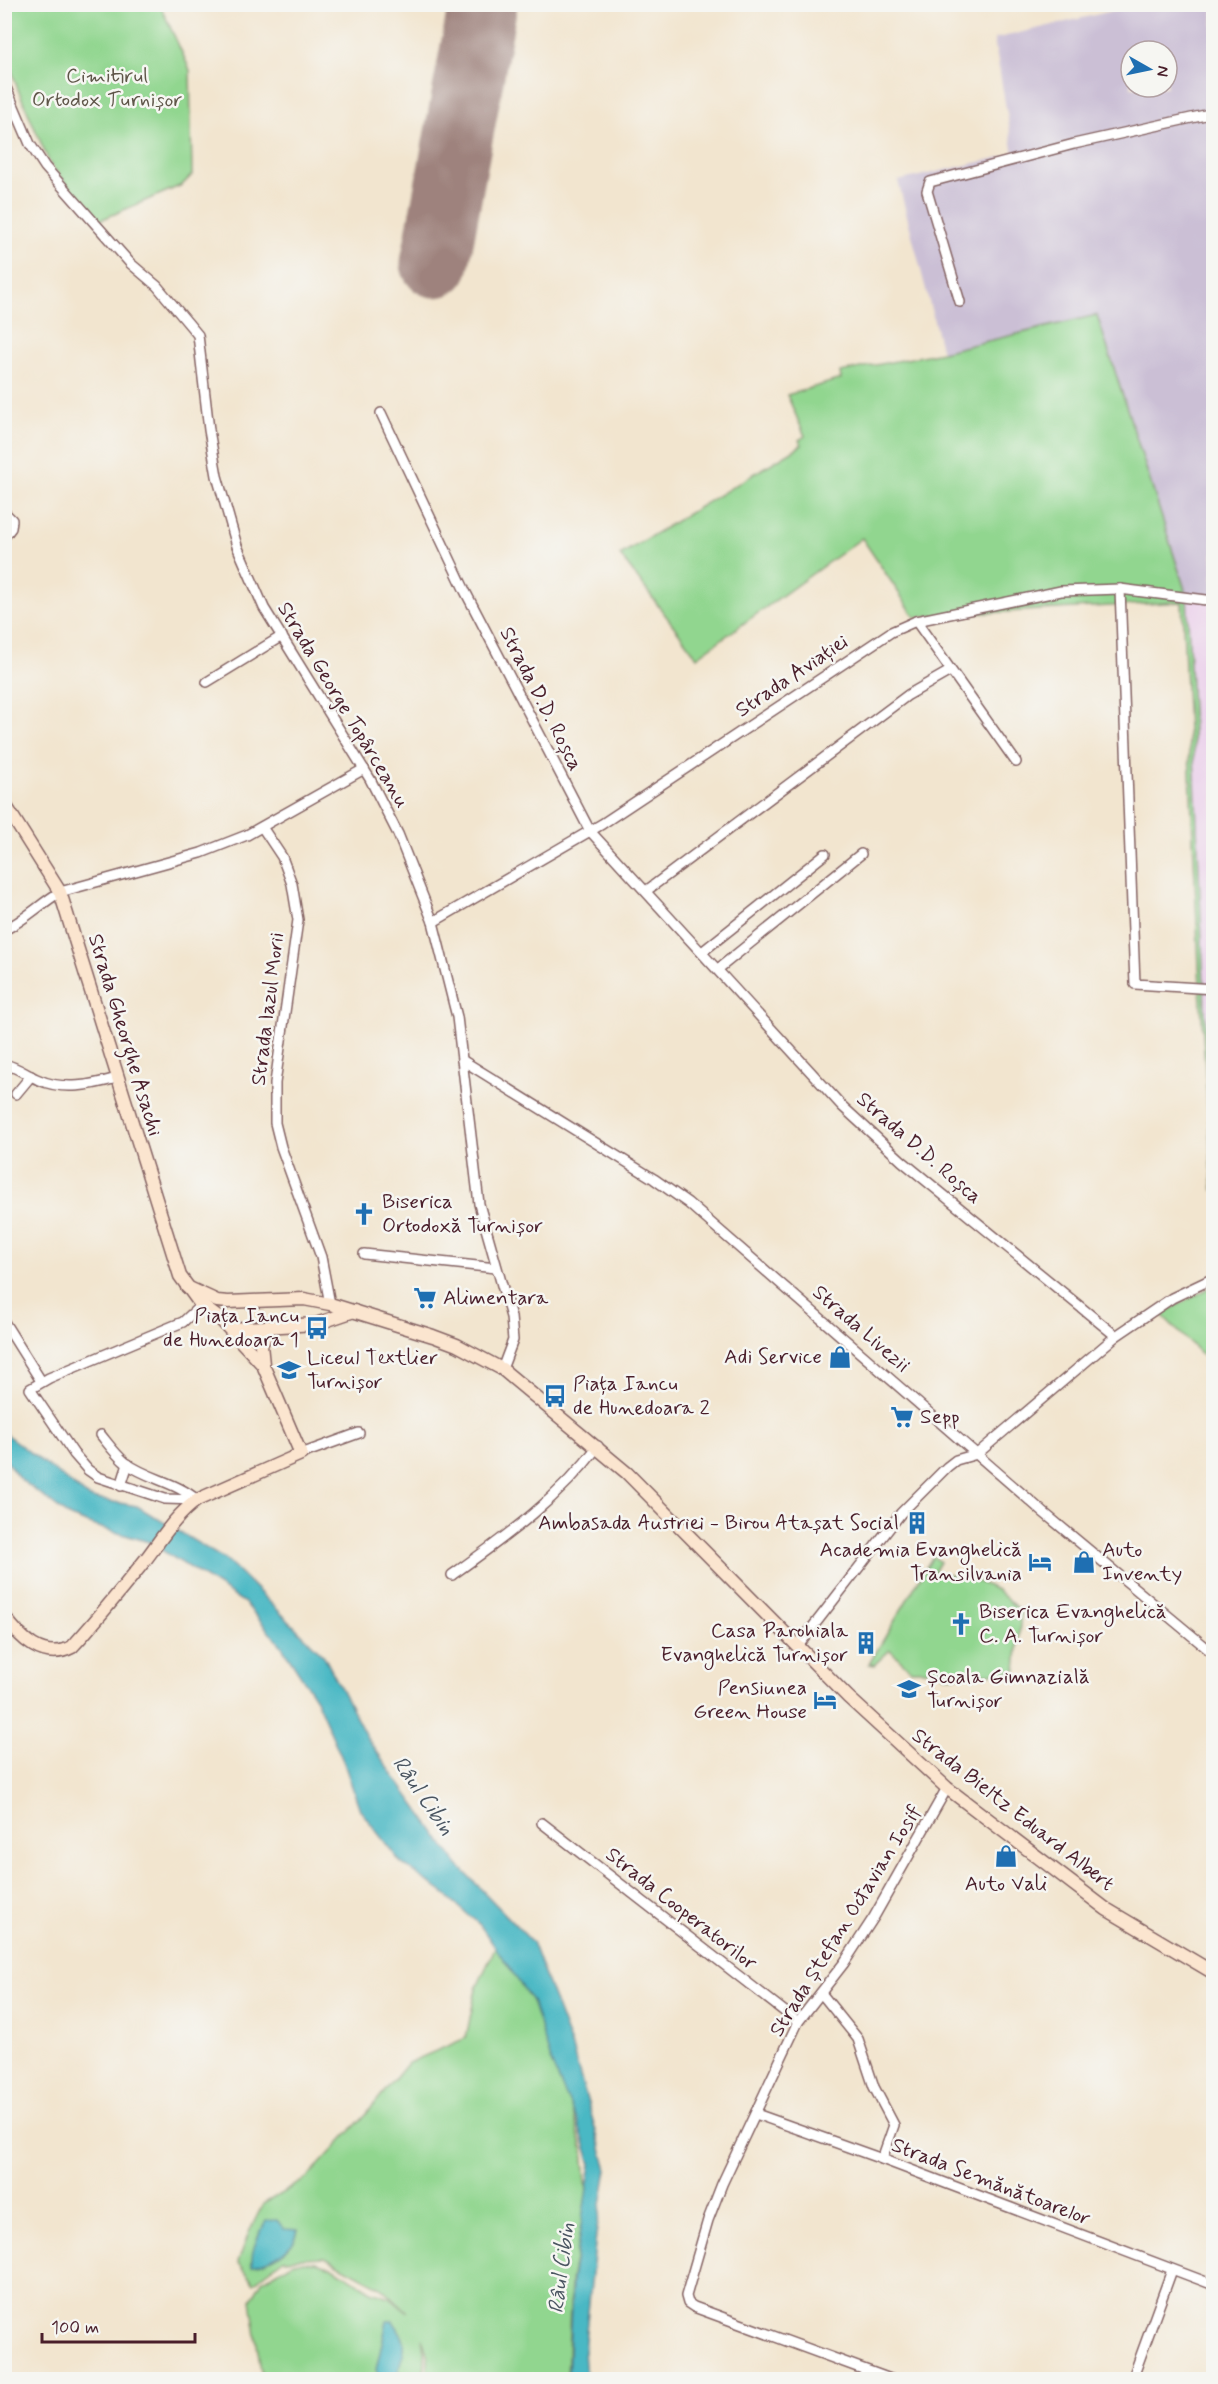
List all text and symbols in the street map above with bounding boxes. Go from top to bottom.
north arrow [1119,39,1179,99]
park label: Cimitirul Ortodox Turnișor [32,62,182,114]
text: N [1151,64,1174,78]
street label: Strada George Topârceanu [270,597,416,813]
street label: Strada D.D. Roșca [493,622,589,776]
street label: Strada Aviației [730,628,854,724]
street label: Strada Gheorghe Asachi [79,930,169,1140]
street label: Strada Iazul Morii [245,931,291,1087]
street label: Strada D.D. Roșca [850,1086,988,1210]
place label: Biserica Ortodoxă Turnișor [382,1188,543,1240]
church icon: Biserica Ortodoxă Turnișor [351,1201,377,1227]
street label: Strada Livezii [806,1279,916,1379]
place label: Alimentara [443,1284,549,1312]
supermarket icon: Alimentara [412,1285,438,1311]
place label: Piața Iancu de Hunedoara 1 [163,1302,299,1354]
bus stop icon: Piața Iancu de Hunedoara 1 [304,1315,330,1341]
place label: Adi Service [724,1343,822,1371]
place label: Liceul Textlier Turnișor [307,1344,438,1396]
shop icon: Adi Service [827,1344,853,1370]
school or university icon: Liceul Textlier Turnișor [276,1357,302,1383]
place label: Piața Iancu de Hunedoara 2 [573,1370,710,1422]
bus stop icon: Piața Iancu de Hunedoara 2 [542,1383,568,1409]
place label: Sepp [920,1403,959,1431]
supermarket icon: Sepp [889,1404,915,1430]
place label: Ambasada Austriei - Birou Atașat Social [538,1509,899,1537]
building icon: Ambasada Austriei - Birou Atașat Social [904,1510,930,1536]
place label: Academia Evanghelică Transilvania [820,1536,1022,1588]
place label: Auto Inventy [1102,1536,1182,1588]
hotel icon: Academia Evanghelică Transilvania [1027,1549,1053,1575]
shop icon: Auto Inventy [1071,1549,1097,1575]
place label: Biserica Evanghelică C. A. Turnișor [979,1598,1167,1650]
church icon: Biserica Evanghelică C. A. Turnișor [948,1611,974,1637]
place label: Casa Parohiala Evanghelică Turnișor [661,1617,848,1670]
building icon: Casa Parohiala Evanghelică Turnișor [853,1630,879,1656]
place label: Școala Gimnazială Turnișor [927,1663,1090,1715]
place label: Pensiunea Green House [693,1674,807,1726]
school or university icon: Școala Gimnazială Turnișor [896,1676,922,1702]
hotel icon: Pensiunea Green House [812,1687,838,1713]
street label: Strada Bieltz Eduard Albert [906,1722,1120,1898]
water label: Râul Cibin [385,1751,461,1841]
street label: Strada Ștefan Octavian Iosif [763,1800,929,2042]
street label: Strada Cooperatorilor [599,1841,763,1977]
shop icon: Auto Vali [993,1843,1019,1869]
place label: Auto Vali [965,1870,1047,1898]
street label: Strada Semănătoarelor [887,2131,1095,2233]
water label: Râul Cibin [543,2221,581,2315]
scale bar [42,2306,195,2344]
text: 100 m [51,2316,99,2340]

